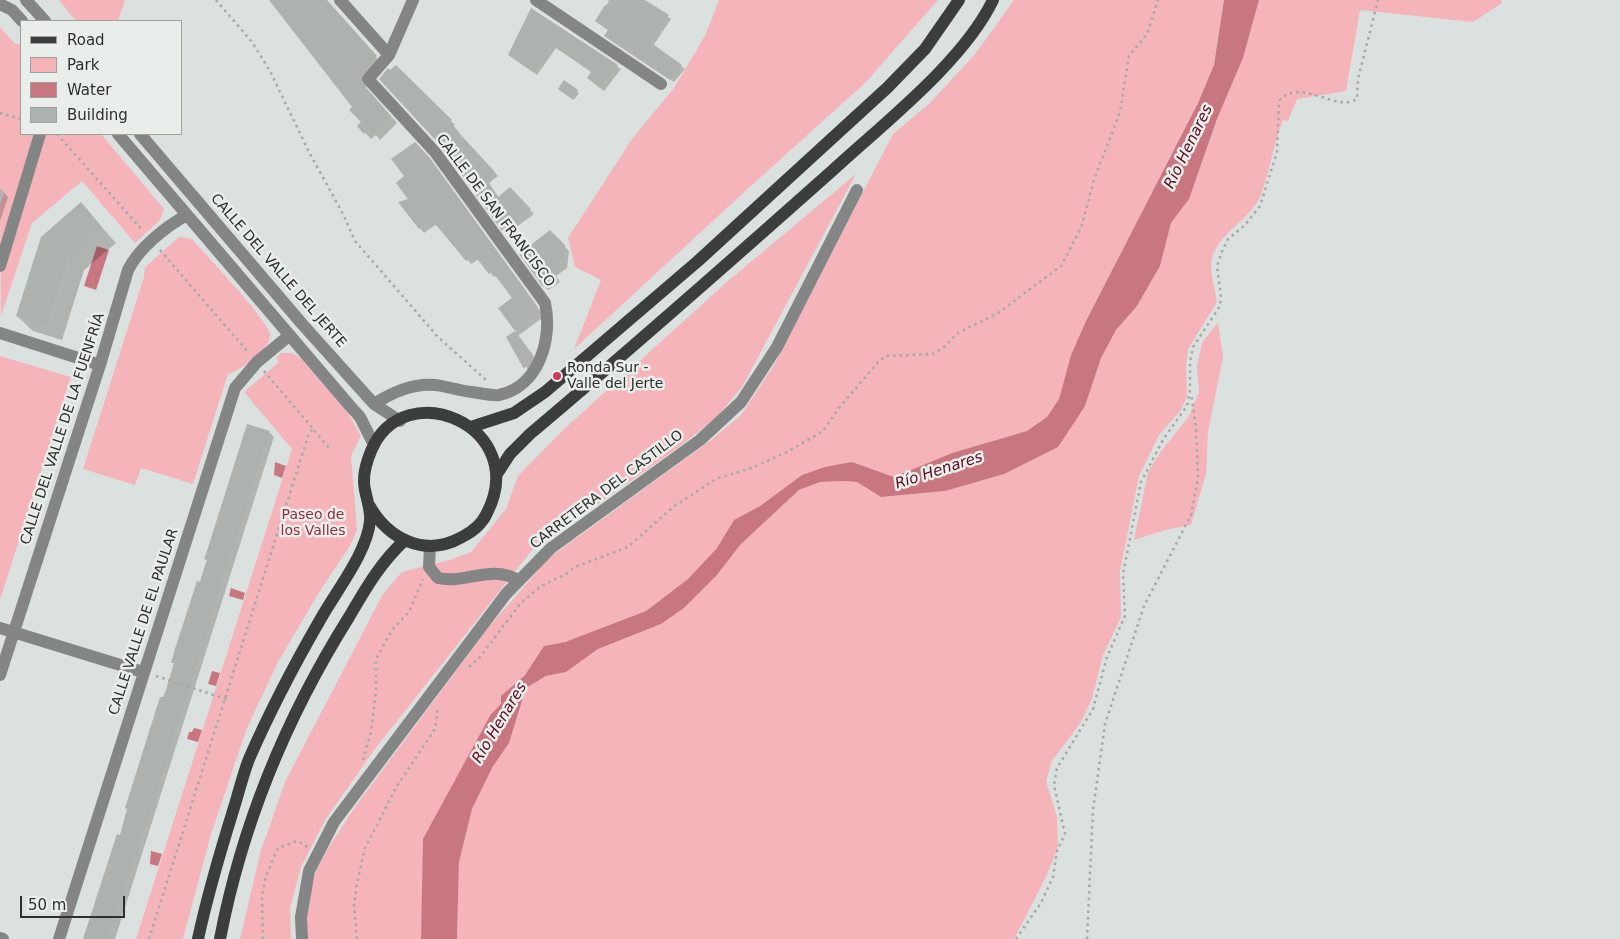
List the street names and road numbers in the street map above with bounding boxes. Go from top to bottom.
street label: CALLE DE SAN FRANCISCO [432,131,558,291]
street label: CALLE DEL VALLE DEL JERTE [207,191,349,351]
street label: CALLE DEL VALLE DE LA FUENFRÍA [18,311,108,547]
street label: CARRETERA DEL CASTILLO [527,427,687,553]
street label: CALLE VALLE DE EL PAULAR [106,526,182,718]

